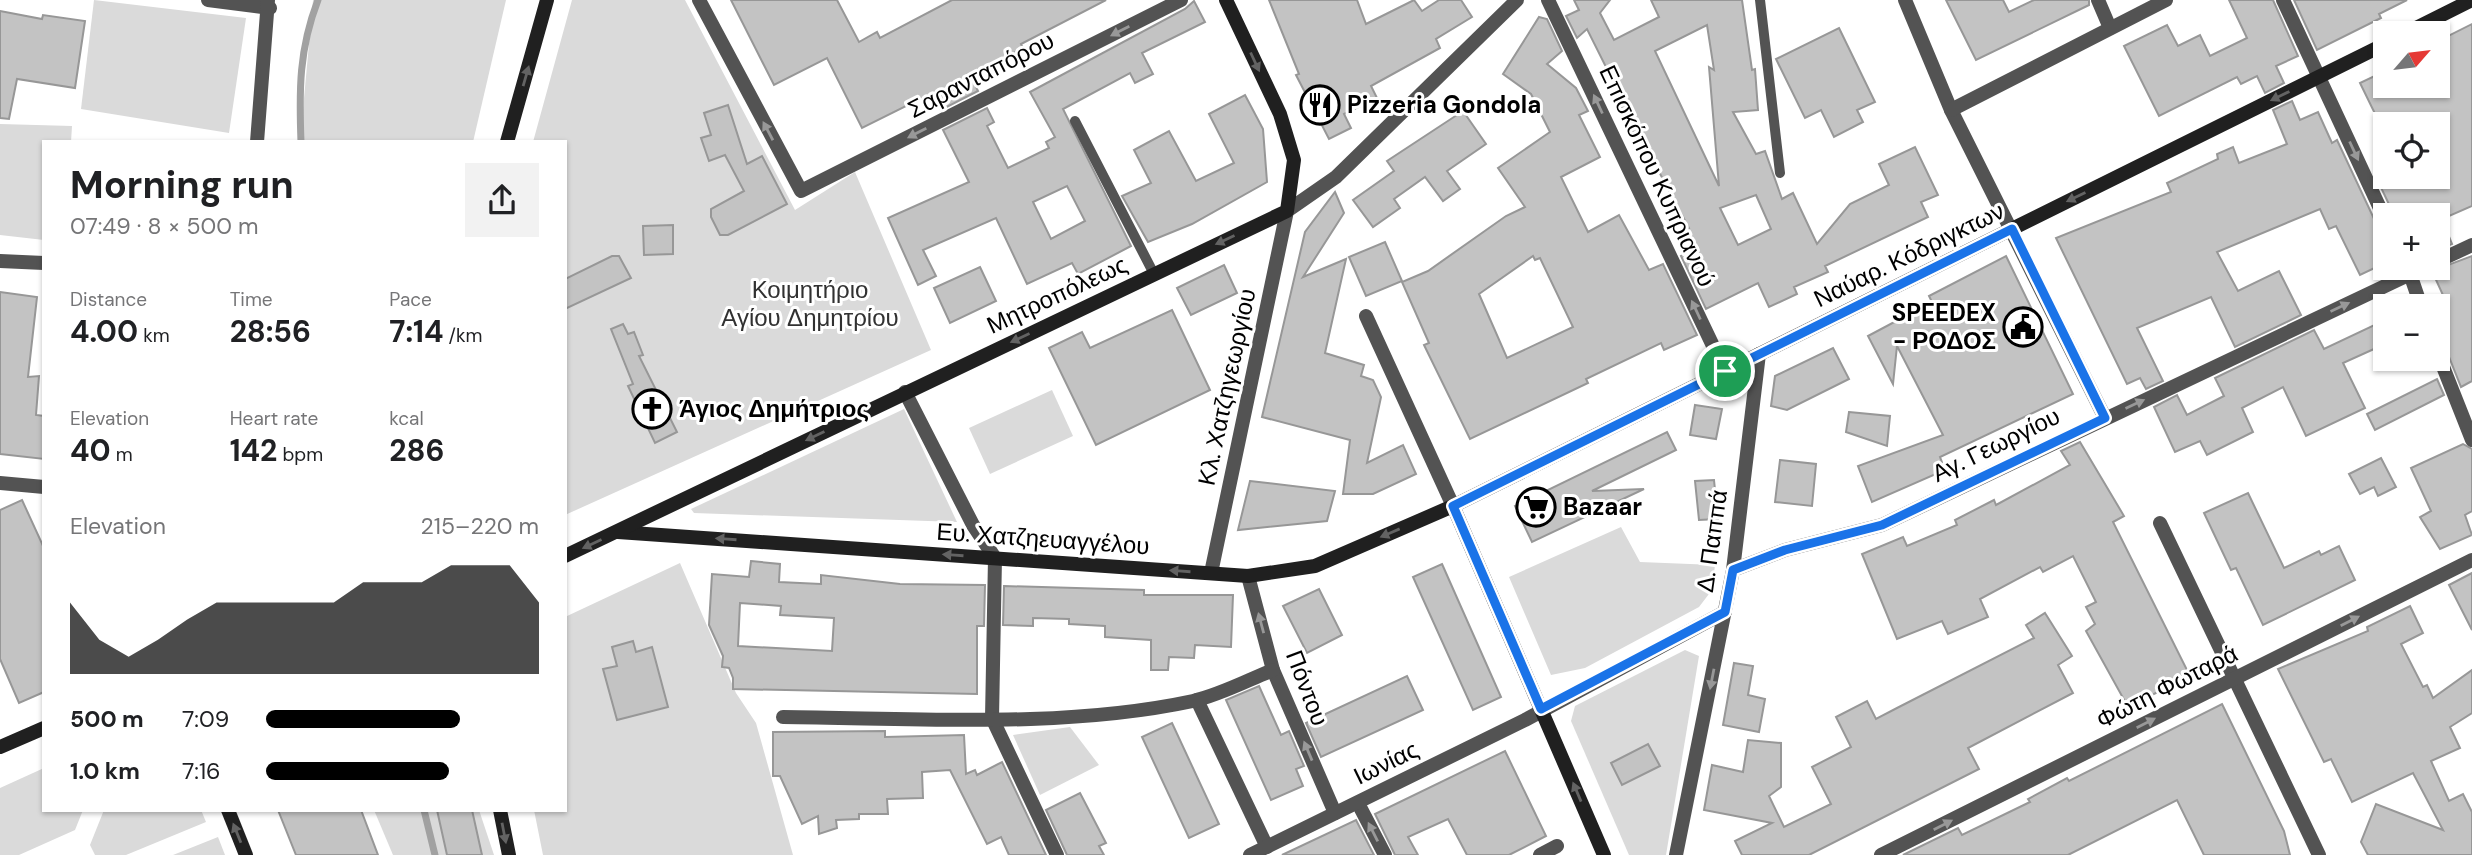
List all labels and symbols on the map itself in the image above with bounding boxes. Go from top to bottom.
north arrow [2373,21,2450,98]
street label: Σαρανταπόρου [902,24,1059,125]
one-way arrow [1110,25,1130,36]
one-way arrow [1250,52,1261,72]
street label: Επισκόπου Κυπριανού [1592,60,1722,292]
one-way arrow [521,65,531,86]
restaurant icon: Pizzeria Gondola [1299,84,1341,126]
place label: Pizzeria Gondola [1347,89,1541,120]
one-way arrow [2270,90,2290,101]
one-way arrow [1592,94,1603,114]
one-way arrow [763,120,775,140]
one-way arrow [907,127,927,138]
one-way arrow [2348,141,2359,161]
one-way arrow [2066,191,2086,202]
street label: Ναύαρ. Κόδριγκτων [1808,195,2009,314]
one-way arrow [1215,234,1235,246]
street label: Μητροπόλεως [982,249,1132,341]
park label: Κοιμητήριο Αγίου Δημητρίου [721,274,899,333]
street label: Κλ. Χατζηγεωργίου [1190,286,1263,488]
place label: SPEEDEX - ΡΟΔΟΣ [1892,297,1996,356]
one-way arrow [1690,300,1701,320]
one-way arrow [2330,301,2350,312]
public building icon: SPEEDEX - ΡΟΔΟΣ [2002,306,2044,348]
one-way arrow [1010,332,1030,343]
pin [1695,341,1755,401]
church icon: Άγιος Δημήτριος [631,388,673,430]
place label: Άγιος Δημήτριος [679,393,869,424]
one-way arrow [2125,398,2145,410]
street label: Αγ. Γεωργίου [1927,400,2065,489]
one-way arrow [805,431,825,442]
supermarket icon: Bazaar [1515,486,1557,528]
street label: Δ. Παππά [1689,488,1734,594]
place label: Bazaar [1563,491,1642,522]
street label: Ευ. Χατζηευαγγέλου [936,516,1151,561]
one-way arrow [1379,528,1400,539]
one-way arrow [715,533,737,544]
one-way arrow [582,538,602,550]
one-way arrow [942,549,964,560]
one-way arrow [1169,565,1191,576]
one-way arrow [1255,612,1266,634]
one-way arrow [2340,616,2360,627]
street label: Φώτη Φωταρά [2091,638,2243,736]
street label: Πόντου [1279,646,1336,730]
one-way arrow [1706,668,1717,690]
one-way arrow [2136,717,2156,728]
street label: Ιωνίας [1348,734,1423,791]
one-way arrow [1302,740,1313,761]
one-way arrow [1571,782,1582,803]
one-way arrow [1933,819,1953,831]
one-way arrow [231,822,242,843]
one-way arrow [499,822,510,844]
one-way arrow [1367,822,1378,842]

